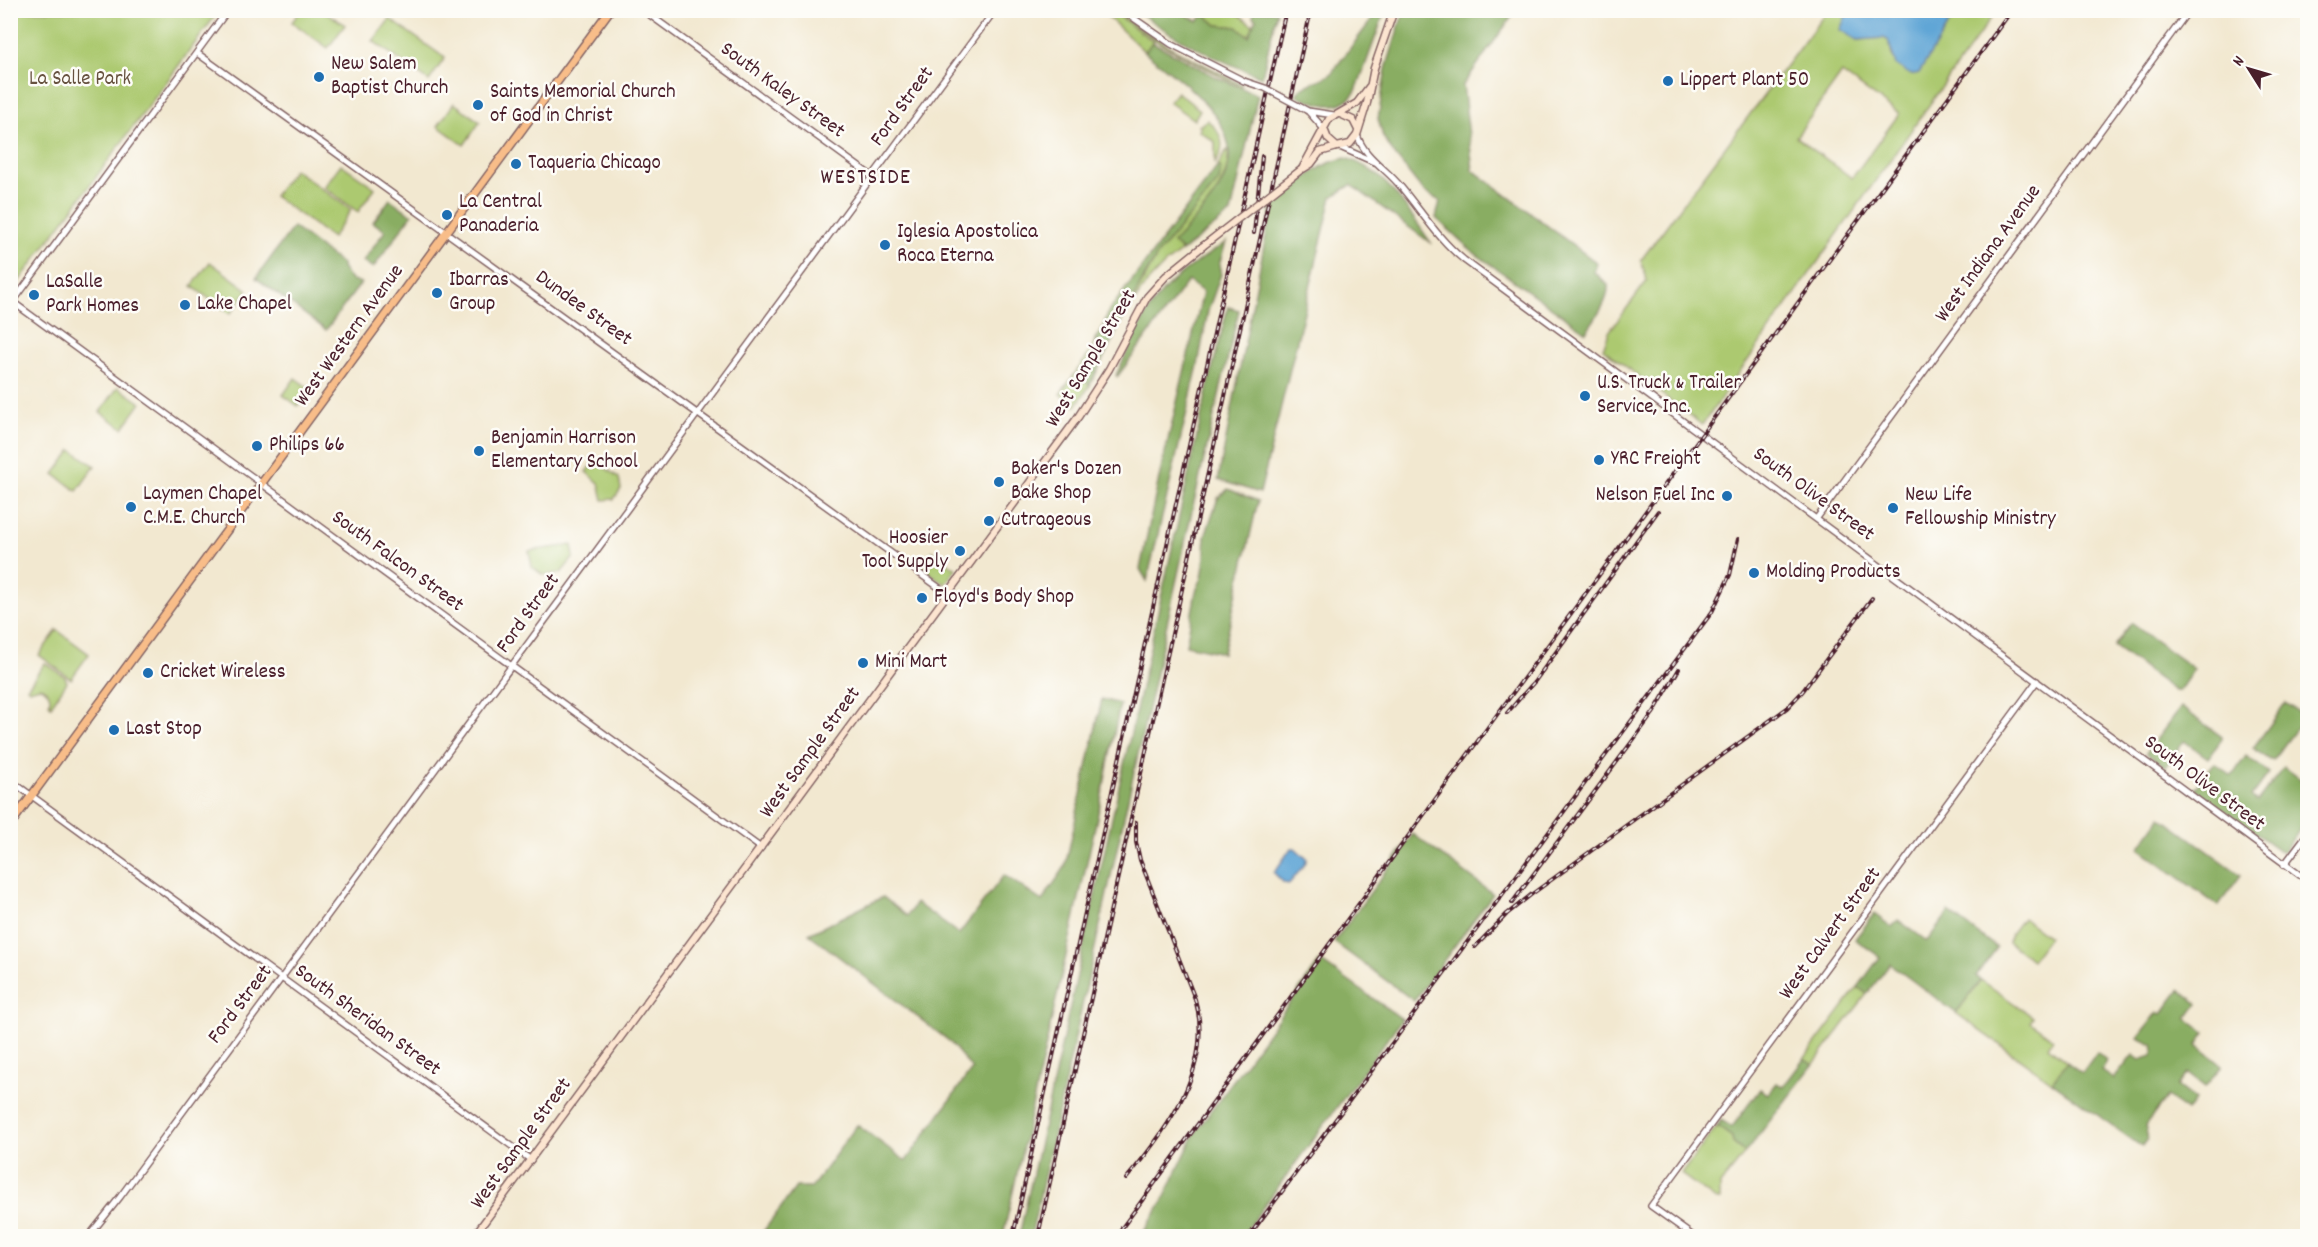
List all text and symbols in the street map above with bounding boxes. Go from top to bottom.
street label: South Kaley Street [713,35,851,147]
north arrow [2219,39,2279,99]
place label: New Salem Baptist Church [331,50,448,104]
text: N [2227,51,2251,72]
street label: Ford Street [864,61,942,153]
park label: La Salle Park [29,65,131,95]
place label: Lippert Plant 50 [1680,66,1809,96]
marker: New Salem Baptist Church [312,70,326,84]
marker: Lippert Plant 50 [1661,74,1675,88]
place label: Saints Memorial Church of God in Christ [490,78,676,132]
marker: Saints Memorial Church of God in Christ [471,98,485,112]
place label: Taqueria Chicago [528,149,661,179]
marker: Taqueria Chicago [509,157,523,171]
district label: WESTSIDE [821,163,911,194]
street label: West Indiana Avenue [1929,179,2049,329]
place label: La Central Panaderia [459,188,542,242]
marker: La Central Panaderia [440,208,454,222]
place label: Iglesia Apostolica Roca Eterna [897,218,1039,272]
marker: Iglesia Apostolica Roca Eterna [878,238,892,252]
street label: West Western Avenue [288,259,412,413]
street label: Dundee Street [528,263,638,355]
place label: Ibarras Group [449,266,509,320]
place label: LaSalle Park Homes [46,268,139,322]
street label: West Sample Street [1039,284,1145,434]
marker: Ibarras Group [430,286,444,300]
marker: LaSalle Park Homes [27,288,41,302]
place label: Lake Chapel [197,290,292,320]
marker: Lake Chapel [178,298,192,312]
place label: U.S. Truck & Trailer Service, Inc. [1597,369,1741,423]
marker: U.S. Truck & Trailer Service, Inc. [1578,389,1592,403]
place label: Benjamin Harrison Elementary School [491,424,638,478]
place label: Philips 66 [269,431,345,461]
marker: Philips 66 [250,439,264,453]
street label: South Olive Street [1746,440,1880,550]
marker: Benjamin Harrison Elementary School [472,444,486,458]
place label: YRC Freight [1611,445,1701,475]
marker: YRC Freight [1592,453,1606,467]
place label: Baker's Dozen Bake Shop [1011,455,1121,509]
marker: Baker's Dozen Bake Shop [992,475,1006,489]
place label: Laymen Chapel C.M.E. Church [143,480,262,534]
place label: Nelson Fuel Inc [1596,481,1715,511]
place label: New Life Fellowship Ministry [1905,481,2056,535]
marker: Nelson Fuel Inc [1720,489,1734,503]
marker: Laymen Chapel C.M.E. Church [124,500,138,514]
marker: New Life Fellowship Ministry [1886,501,1900,515]
street label: South Falcon Street [325,504,470,621]
place label: Cutrageous [1001,506,1092,536]
marker: Cutrageous [982,514,996,528]
place label: Hoosier Tool Supply [862,524,948,578]
marker: Hoosier Tool Supply [953,544,967,558]
place label: Molding Products [1766,558,1901,588]
marker: Molding Products [1747,566,1761,580]
street label: Ford Street [490,568,568,660]
place label: Floyd's Body Shop [934,583,1074,613]
marker: Floyd's Body Shop [915,591,929,605]
place label: Mini Mart [875,648,947,678]
marker: Mini Mart [856,656,870,670]
place label: Cricket Wireless [160,658,286,688]
marker: Cricket Wireless [141,666,155,680]
street label: West Sample Street [753,681,869,825]
place label: Last Stop [126,715,202,745]
marker: Last Stop [107,723,121,737]
street label: South Olive Street [2137,729,2271,840]
street label: West Calvert Street [1773,861,1890,1006]
street label: South Sheridan Street [287,957,447,1085]
street label: Ford Street [201,959,281,1051]
street label: West Sample Street [464,1072,580,1216]

